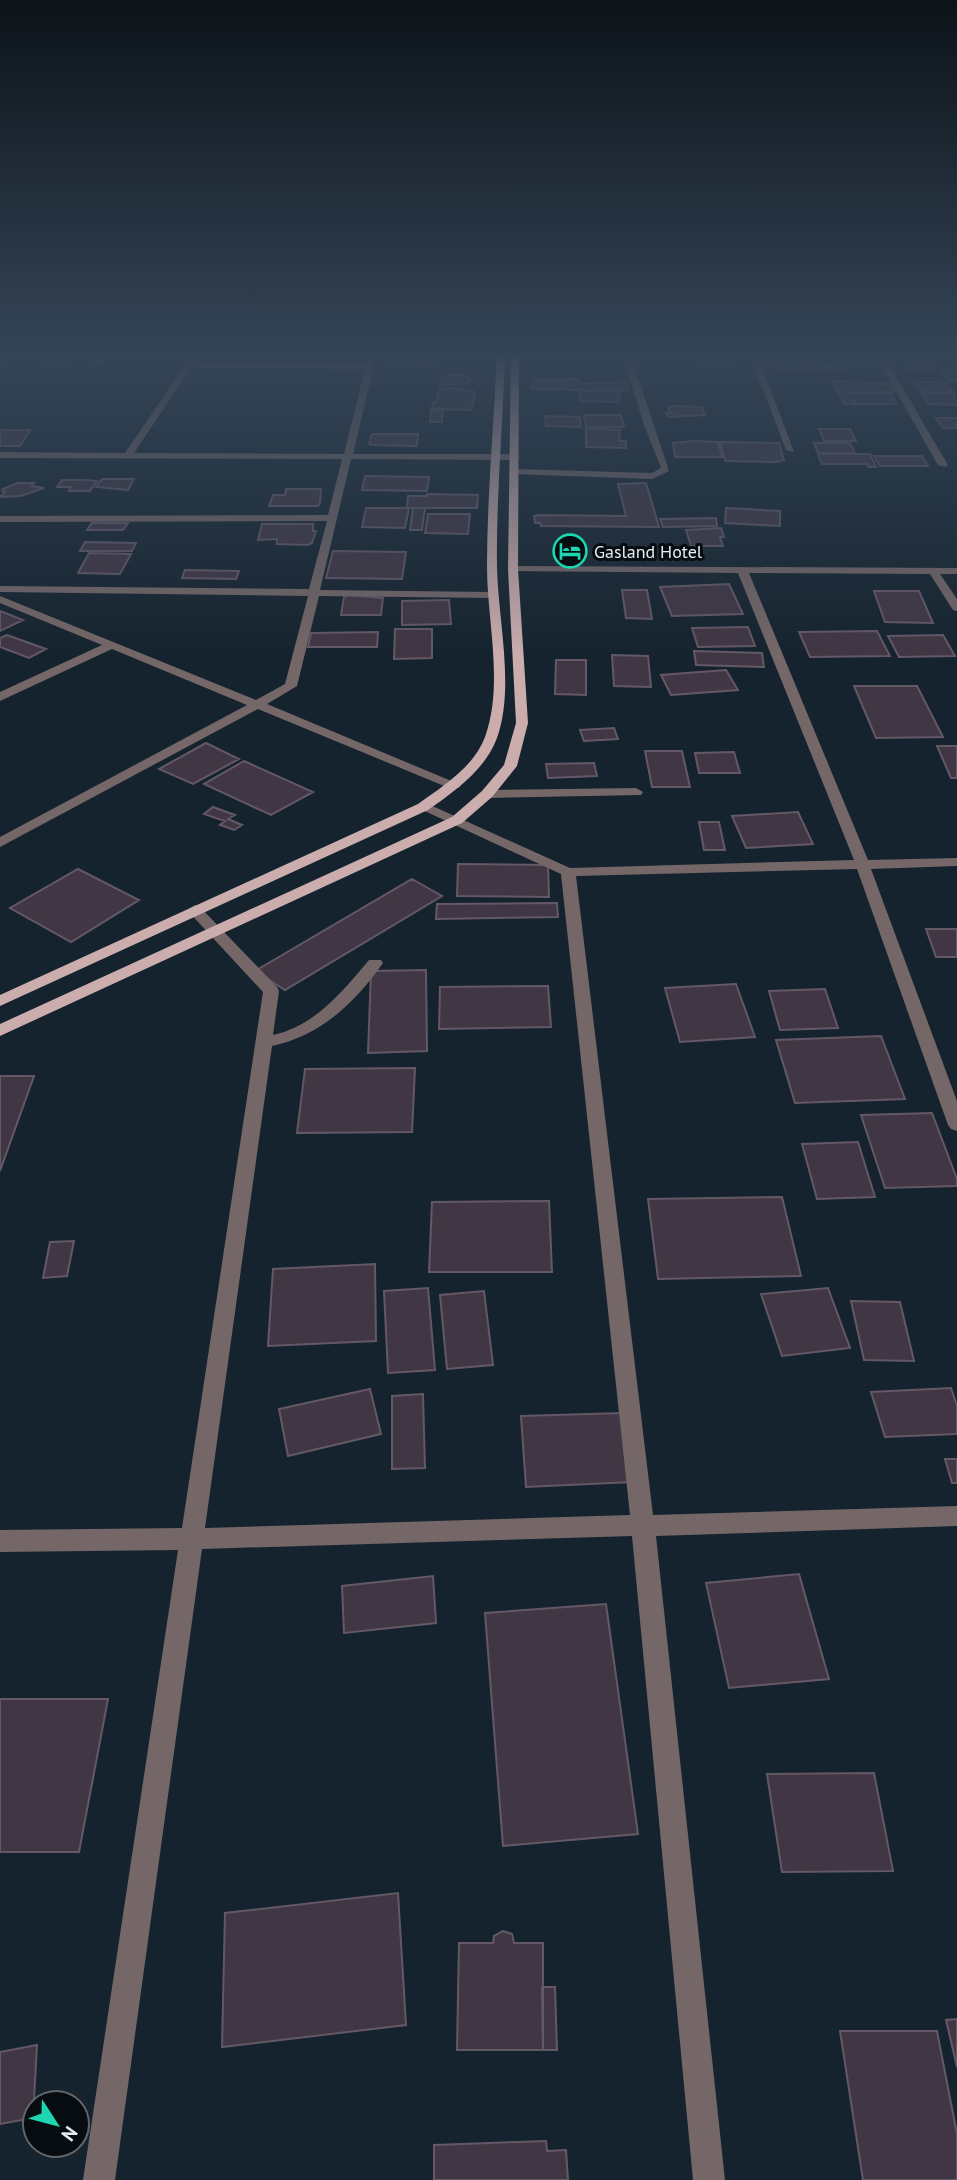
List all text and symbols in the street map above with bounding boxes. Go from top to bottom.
hotel icon: Gasland Hotel [551,532,589,570]
place label: Gasland Hotel [594,540,703,563]
north arrow [21,2089,91,2159]
text: N [56,2122,83,2146]

